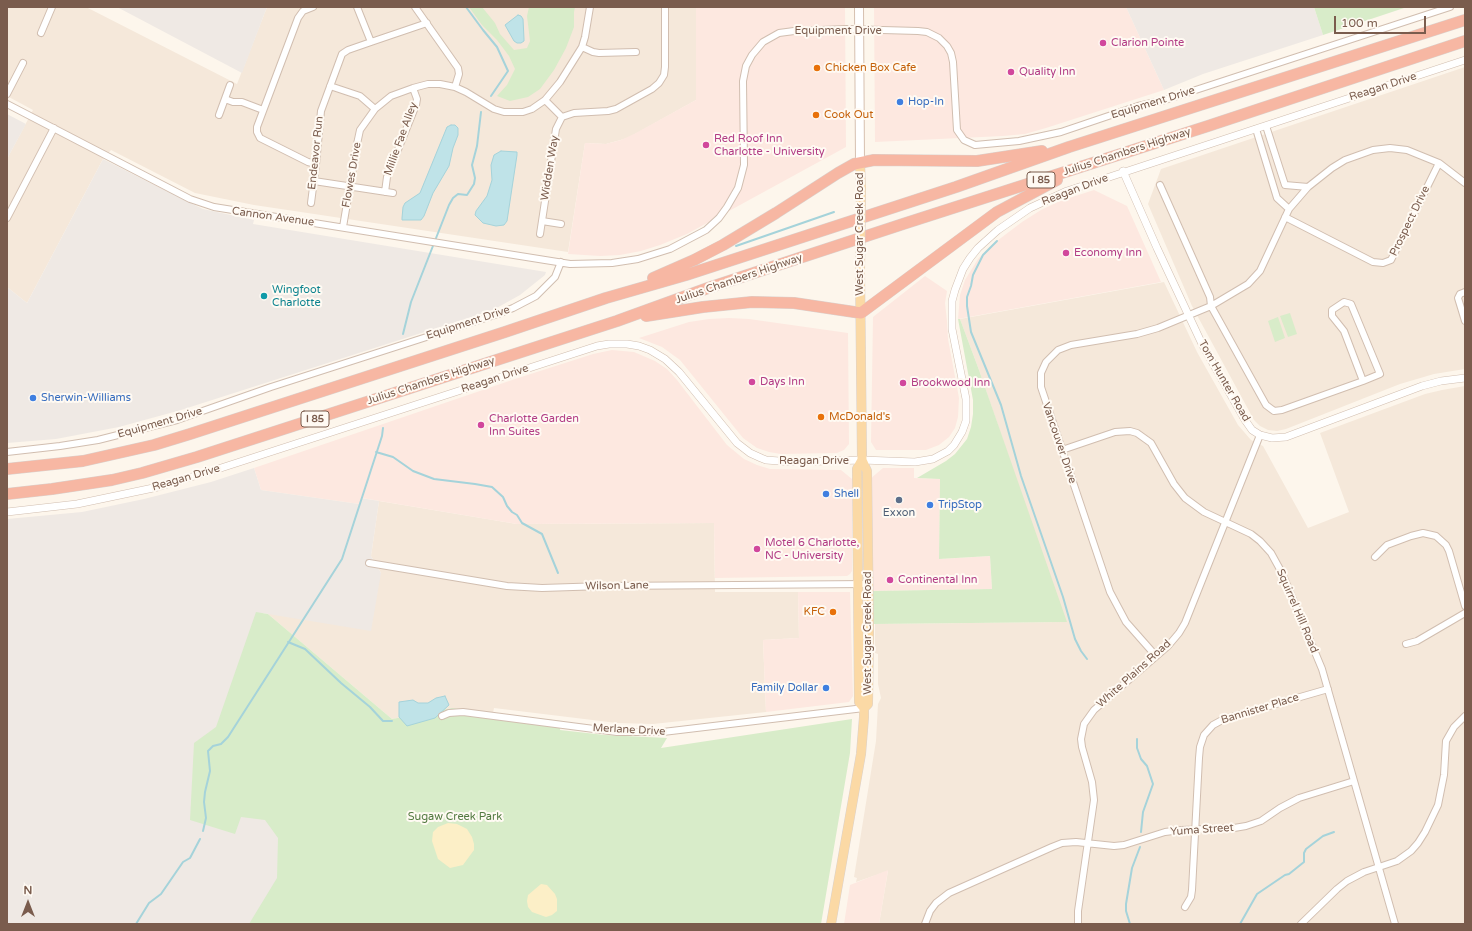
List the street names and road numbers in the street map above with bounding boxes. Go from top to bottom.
street label: Equipment Drive [794,24,882,38]
street label: Reagan Drive [1348,70,1418,104]
street label: Equipment Drive [1109,84,1197,122]
street label: Millie Fae Alley [382,100,420,178]
street label: Endeavor Run [306,116,326,190]
street label: Julius Chambers Highway [1062,125,1192,179]
street label: Widden Way [538,134,562,202]
street label: Flowes Drive [340,141,364,209]
street label: Reagan Drive [1040,171,1110,209]
street label: West Sugar Creek Road [853,172,867,296]
road number: I 85 [1027,172,1055,188]
street label: Prospect Drive [1387,184,1433,258]
street label: Cannon Avenue [231,205,315,229]
street label: Julius Chambers Highway [674,251,804,307]
street label: Equipment Drive [424,303,512,343]
street label: Tom Hunter Road [1195,338,1253,424]
street label: Julius Chambers Highway [366,354,496,408]
street label: Reagan Drive [460,362,530,396]
street label: Vancouver Drive [1039,401,1079,485]
street label: Equipment Drive [116,405,204,441]
road number: I 85 [301,411,329,427]
street label: Reagan Drive [779,454,849,468]
street label: Reagan Drive [151,462,221,494]
street label: Squirrel Hill Road [1273,567,1321,655]
street label: West Sugar Creek Road [861,571,875,695]
street label: Wilson Lane [585,579,649,593]
street label: White Plains Road [1094,637,1174,711]
street label: Bannister Place [1219,691,1301,727]
street label: Merlane Drive [592,722,666,738]
street label: Yuma Street [1170,821,1234,839]

